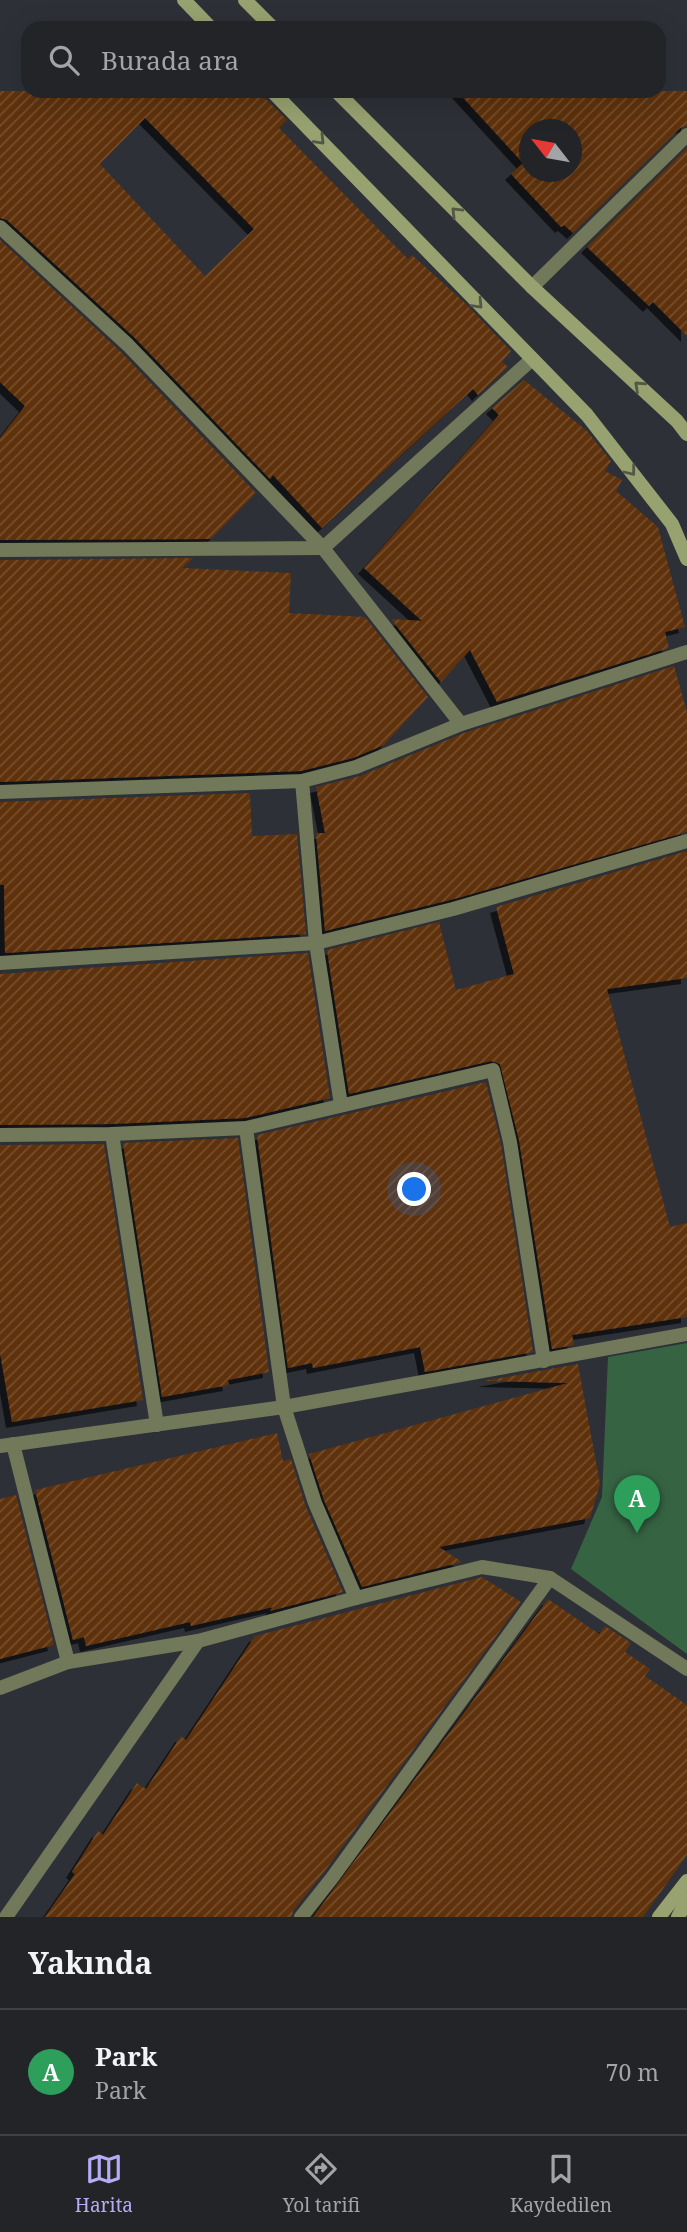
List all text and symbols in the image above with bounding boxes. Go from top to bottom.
search box [21,21,666,98]
icon: search [45,41,83,79]
text: Burada ara [101,42,239,78]
north arrow [519,119,582,182]
one-way arrow [311,132,324,145]
one-way arrow [452,207,465,220]
one-way arrow [469,296,482,309]
one-way arrow [634,381,647,394]
one-way arrow [623,463,635,476]
your location [397,1172,431,1206]
pin: A [614,1475,660,1533]
text: Yakında [28,1942,152,1983]
text: Park [95,2038,157,2074]
text: A [42,2056,60,2088]
text: 70 m [606,2056,659,2088]
text: Park [95,2074,146,2106]
tab: Harita [75,2150,133,2218]
tab: Yol tarifi [283,2150,360,2218]
tab: Kaydedilen [510,2150,612,2218]

